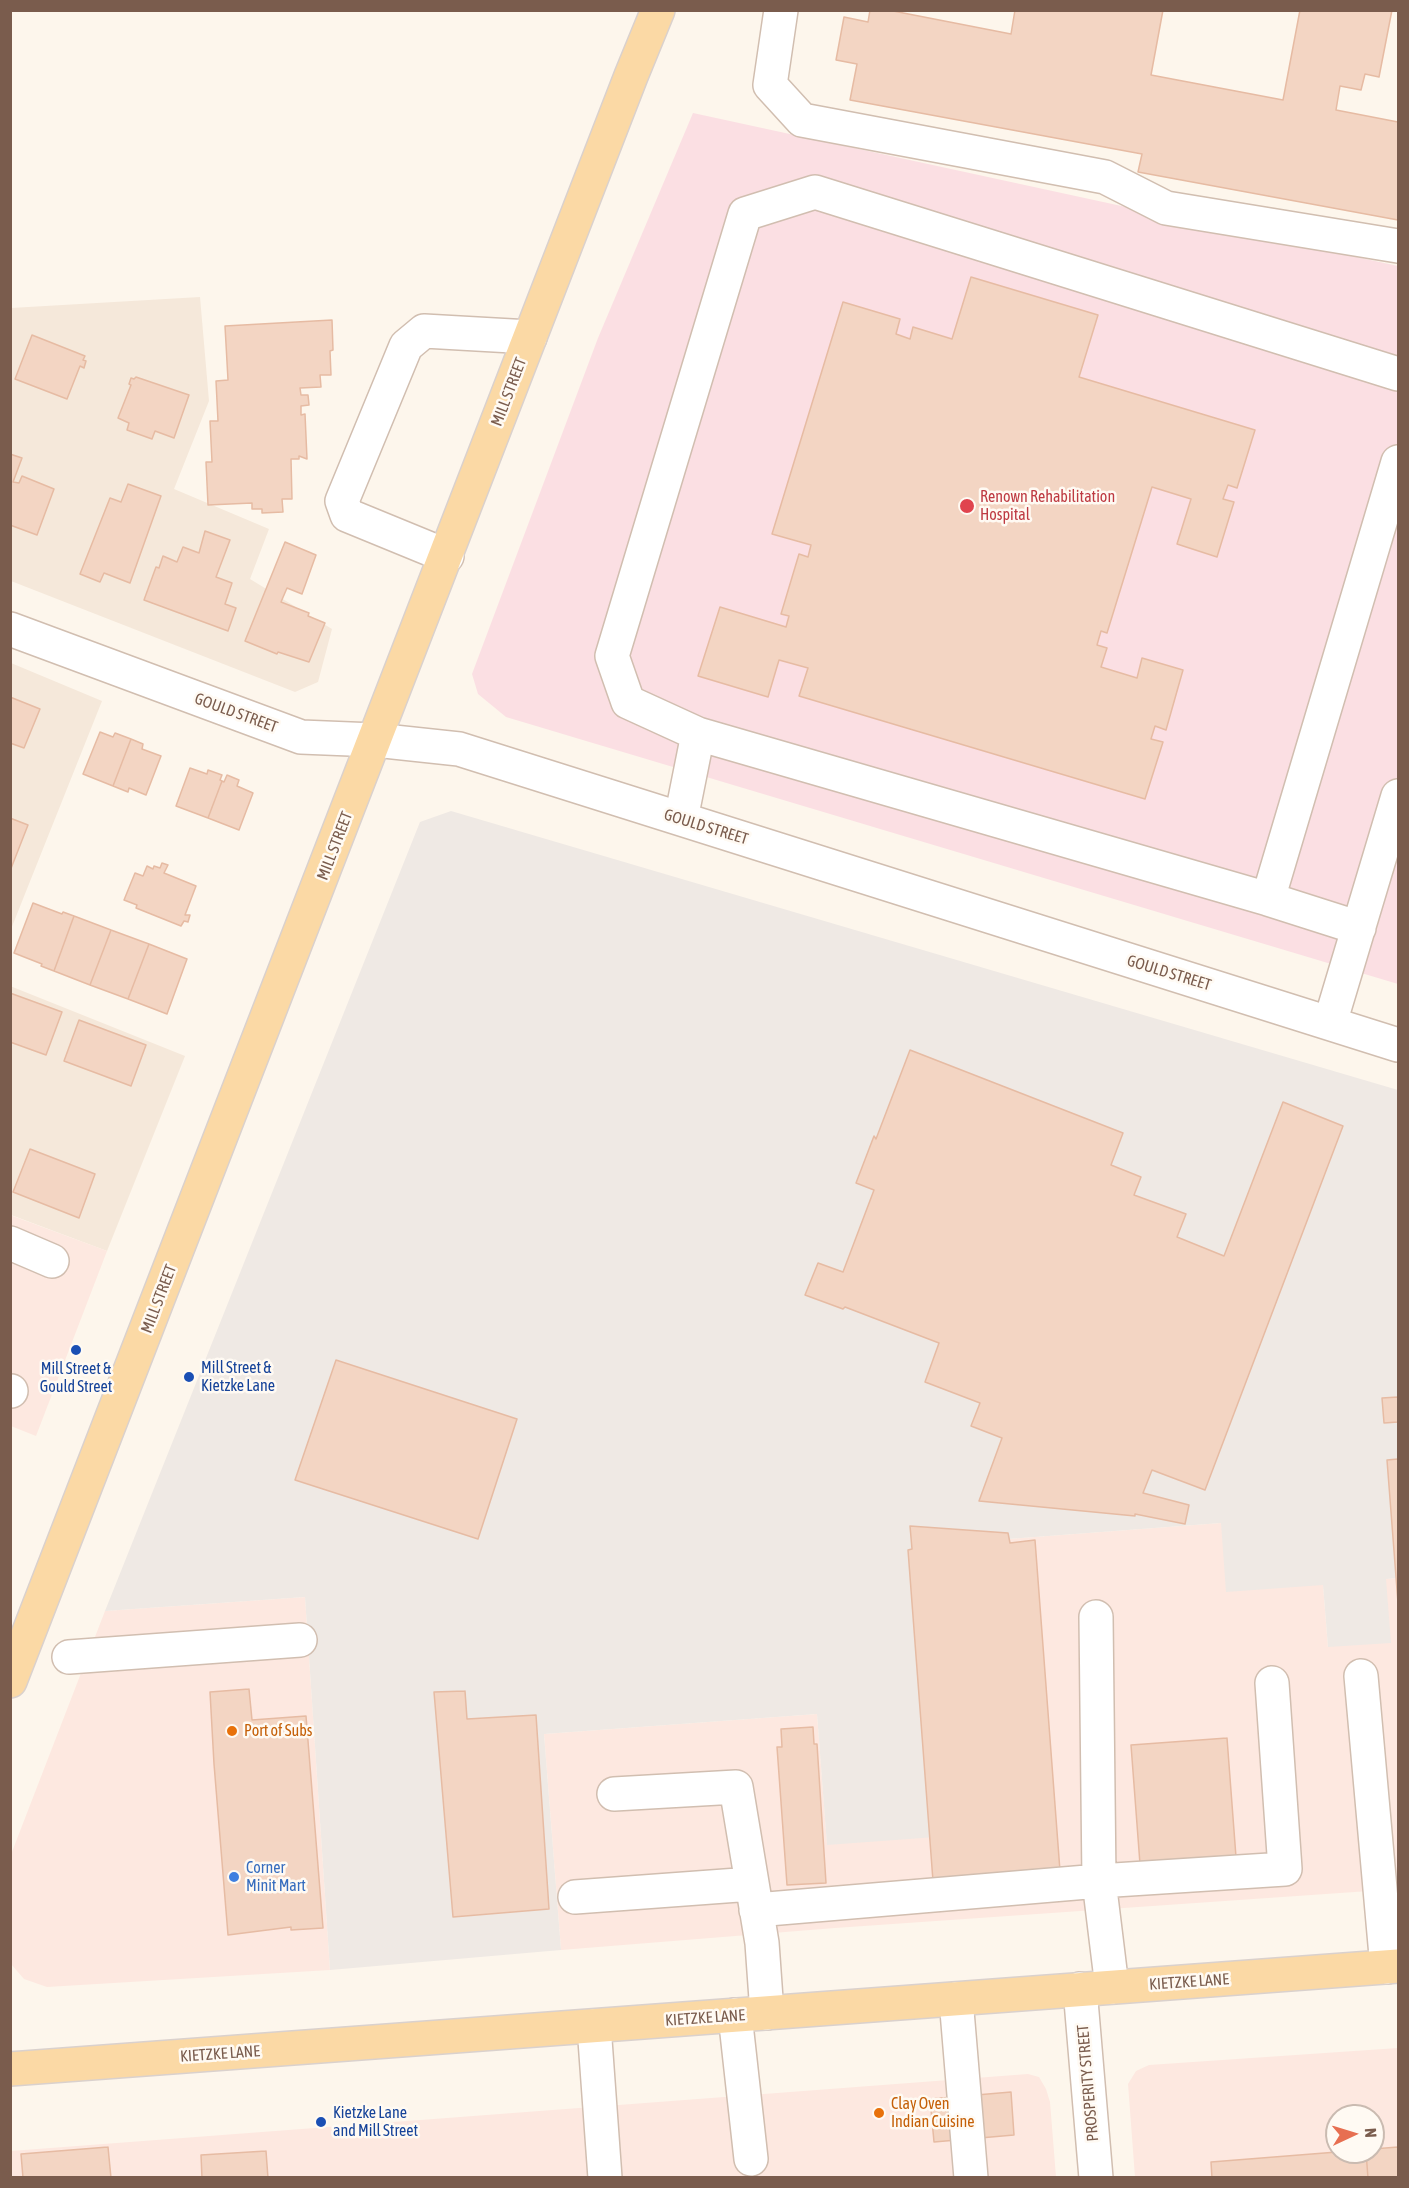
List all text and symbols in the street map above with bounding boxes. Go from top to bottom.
street label: MILL STREET [487,355,531,429]
place label: Renown Rehabilitation Hospital [980,487,1115,525]
marker: Renown Rehabilitation Hospital [958,497,976,515]
street label: GOULD STREET [192,689,280,737]
street label: GOULD STREET [662,805,750,849]
street label: MILL STREET [313,809,357,883]
street label: GOULD STREET [1125,951,1213,995]
street label: MILL STREET [137,1262,181,1336]
marker: Mill Street & Gould Street [69,1343,83,1357]
place label: Mill Street & Kietzke Lane [201,1358,275,1396]
place label: Mill Street & Gould Street [40,1359,112,1397]
marker: Mill Street & Kietzke Lane [182,1370,196,1384]
place label: Port of Subs [244,1721,312,1741]
marker: Port of Subs [225,1724,239,1738]
place label: Corner Minit Mart [246,1858,306,1896]
marker: Corner Minit Mart [227,1870,241,1884]
street label: KIETZKE LANE [1148,1970,1230,1994]
street label: KIETZKE LANE [664,2006,746,2030]
street label: PROSPERITY STREET [1073,2024,1103,2142]
street label: KIETZKE LANE [179,2042,261,2066]
place label: Clay Oven Indian Cuisine [891,2094,974,2132]
place label: Kietzke Lane and Mill Street [333,2103,418,2141]
north arrow [1325,2104,1385,2164]
marker: Clay Oven Indian Cuisine [872,2106,886,2120]
marker: Kietzke Lane and Mill Street [314,2115,328,2129]
text: N [1362,2128,1380,2138]

